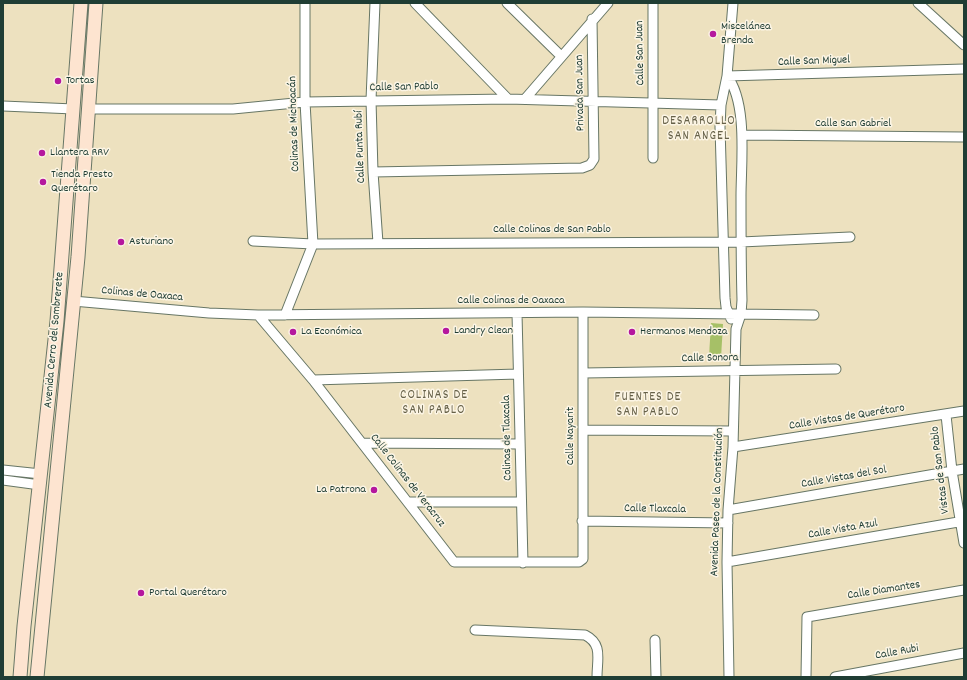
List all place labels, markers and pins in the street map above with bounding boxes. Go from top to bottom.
place label: Miscelánea Brenda [721,20,771,48]
marker: Miscelánea Brenda [708,29,718,39]
place label: Tortas [66,74,95,88]
marker: Tortas [53,76,63,86]
place label: Llantera RRV [50,146,109,160]
marker: Llantera RRV [37,148,47,158]
place label: Tienda Presto Querétaro [51,168,113,196]
marker: Tienda Presto Querétaro [38,177,48,187]
place label: Asturiano [129,235,173,249]
marker: Asturiano [116,237,126,247]
place label: Landry Clean [454,324,513,338]
place label: La Económica [301,325,362,339]
place label: Hermanos Mendoza [640,325,727,339]
marker: Landry Clean [441,326,451,336]
marker: La Económica [288,327,298,337]
marker: Hermanos Mendoza [627,327,637,337]
place label: La Patrona [316,483,366,497]
marker: La Patrona [369,485,379,495]
place label: Portal Querétaro [149,586,227,600]
marker: Portal Querétaro [136,588,146,598]

